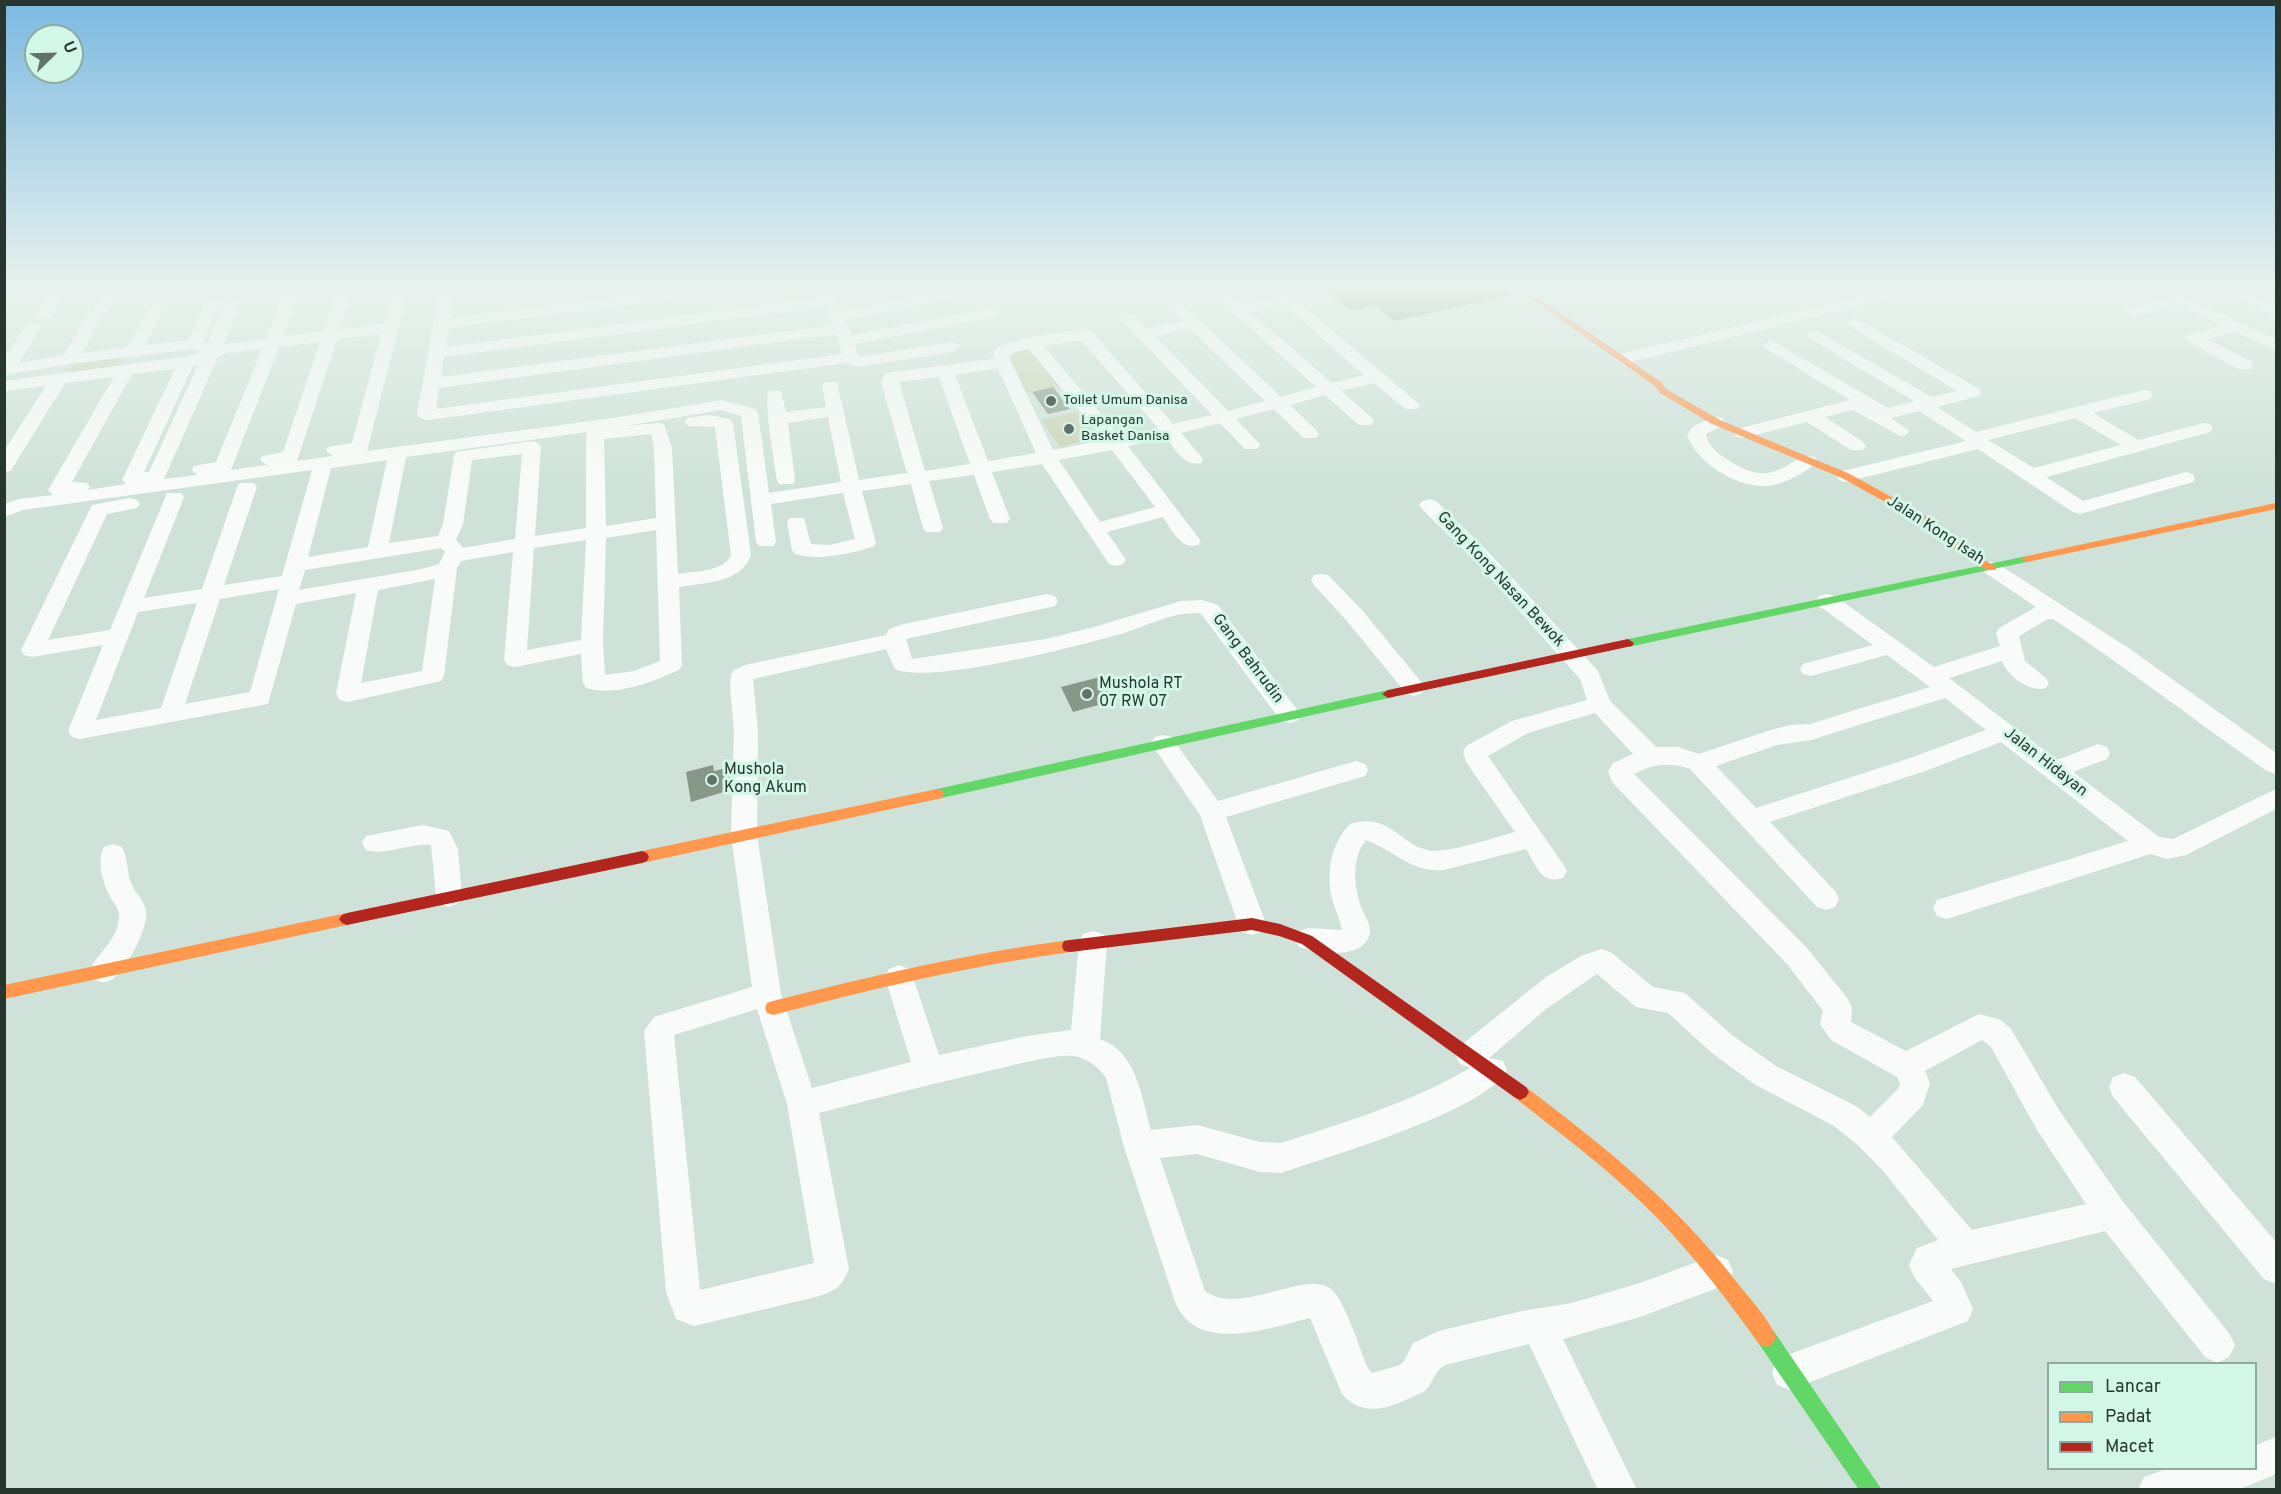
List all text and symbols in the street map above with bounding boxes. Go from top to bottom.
north arrow [24,24,84,84]
text: U [57,39,80,57]
place label: Toilet Umum Danisa [1063,393,1188,409]
marker: Toilet Umum Danisa [1044,394,1058,408]
place label: Lapangan Basket Danisa [1081,413,1169,446]
marker: Lapangan Basket Danisa [1062,422,1076,436]
street label: Jalan Kong Isah [1882,492,1988,570]
street label: Gang Kong Nasan Bewok [1432,508,1568,652]
street label: Gang Bahrudin [1207,611,1287,707]
place label: Mushola RT 07 RW 07 [1099,675,1183,713]
marker: Mushola RT 07 RW 07 [1080,687,1094,701]
street label: Jalan Hidayan [1999,724,2091,802]
place label: Mushola Kong Akum [724,761,807,799]
marker: Mushola Kong Akum [705,773,719,787]
legend [2047,1362,2257,1470]
text: Lancar [2105,1376,2161,1399]
text: Padat [2105,1406,2152,1429]
text: Macet [2105,1436,2154,1459]

